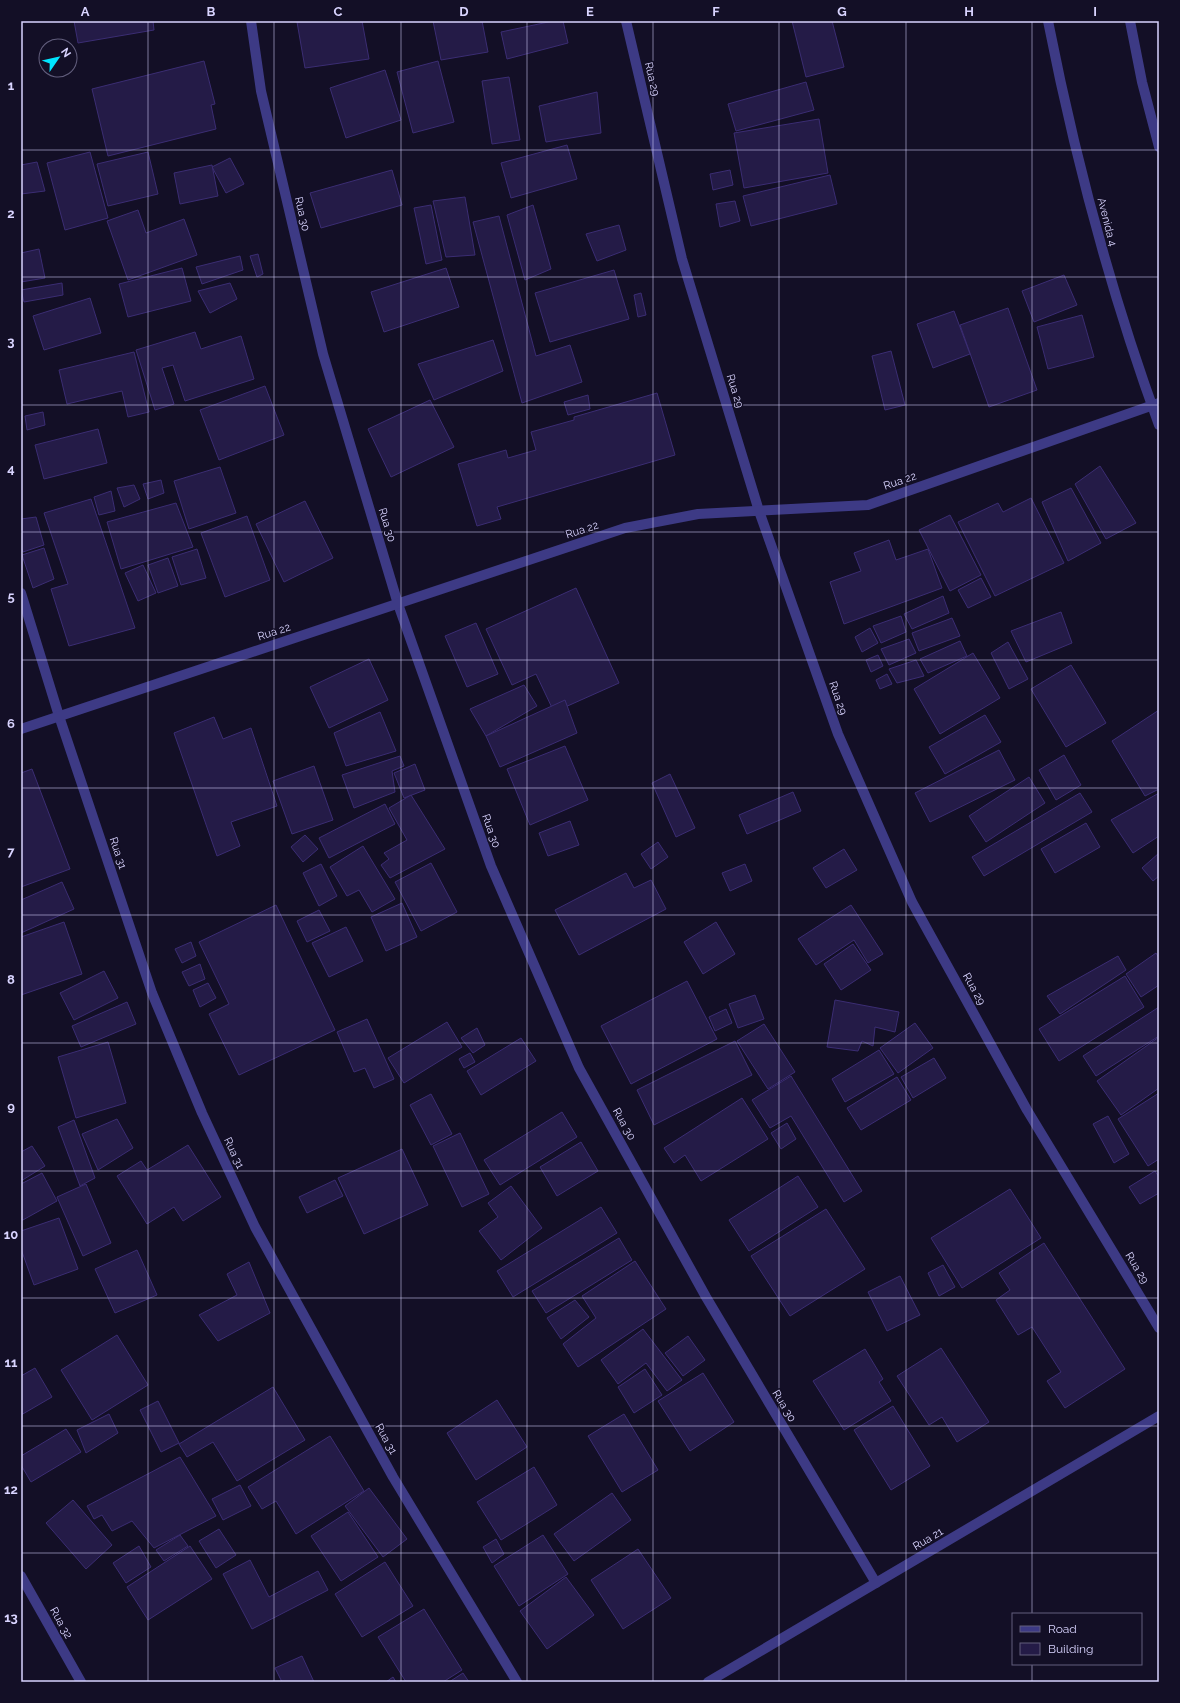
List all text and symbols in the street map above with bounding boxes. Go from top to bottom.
text: A [81,4,90,19]
text: B [207,4,216,19]
text: C [334,4,343,19]
text: D [459,4,469,19]
text: E [586,4,594,19]
text: F [712,4,720,19]
text: G [837,4,847,19]
text: H [964,4,974,19]
text: I [1093,4,1097,19]
north arrow [38,38,78,78]
text: N [58,46,74,60]
street label: Rua 29 [642,61,662,97]
text: 1 [8,78,15,93]
street label: Rua 30 [292,195,312,233]
street label: Avenida 4 [1095,196,1119,248]
text: 2 [7,206,15,221]
text: 3 [7,334,15,349]
street label: Rua 29 [724,373,746,409]
text: 4 [7,461,15,476]
street label: Rua 22 [882,469,918,493]
street label: Rua 30 [376,506,398,544]
street label: Rua 22 [564,518,600,541]
text: 5 [7,589,15,604]
street label: Rua 22 [256,620,292,643]
street label: Rua 29 [826,680,850,716]
text: 6 [7,716,15,731]
street label: Rua 30 [479,812,503,850]
street label: Rua 31 [107,835,129,871]
text: 7 [7,844,15,859]
street label: Rua 29 [960,971,988,1007]
text: 8 [7,972,15,987]
text: 9 [7,1099,15,1114]
street label: Rua 30 [610,1106,638,1143]
street label: Rua 31 [221,1135,247,1171]
text: 10 [4,1227,18,1242]
street label: Rua 29 [1123,1250,1151,1286]
text: 11 [5,1355,18,1370]
street label: Rua 30 [769,1388,799,1425]
street label: Rua 31 [372,1421,400,1457]
text: 12 [4,1482,18,1497]
street label: Rua 21 [911,1525,946,1553]
street label: Rua 32 [47,1605,75,1641]
text: 13 [4,1610,18,1625]
legend [1012,1613,1142,1665]
text: Road [1048,1622,1077,1636]
text: Building [1048,1642,1094,1656]

